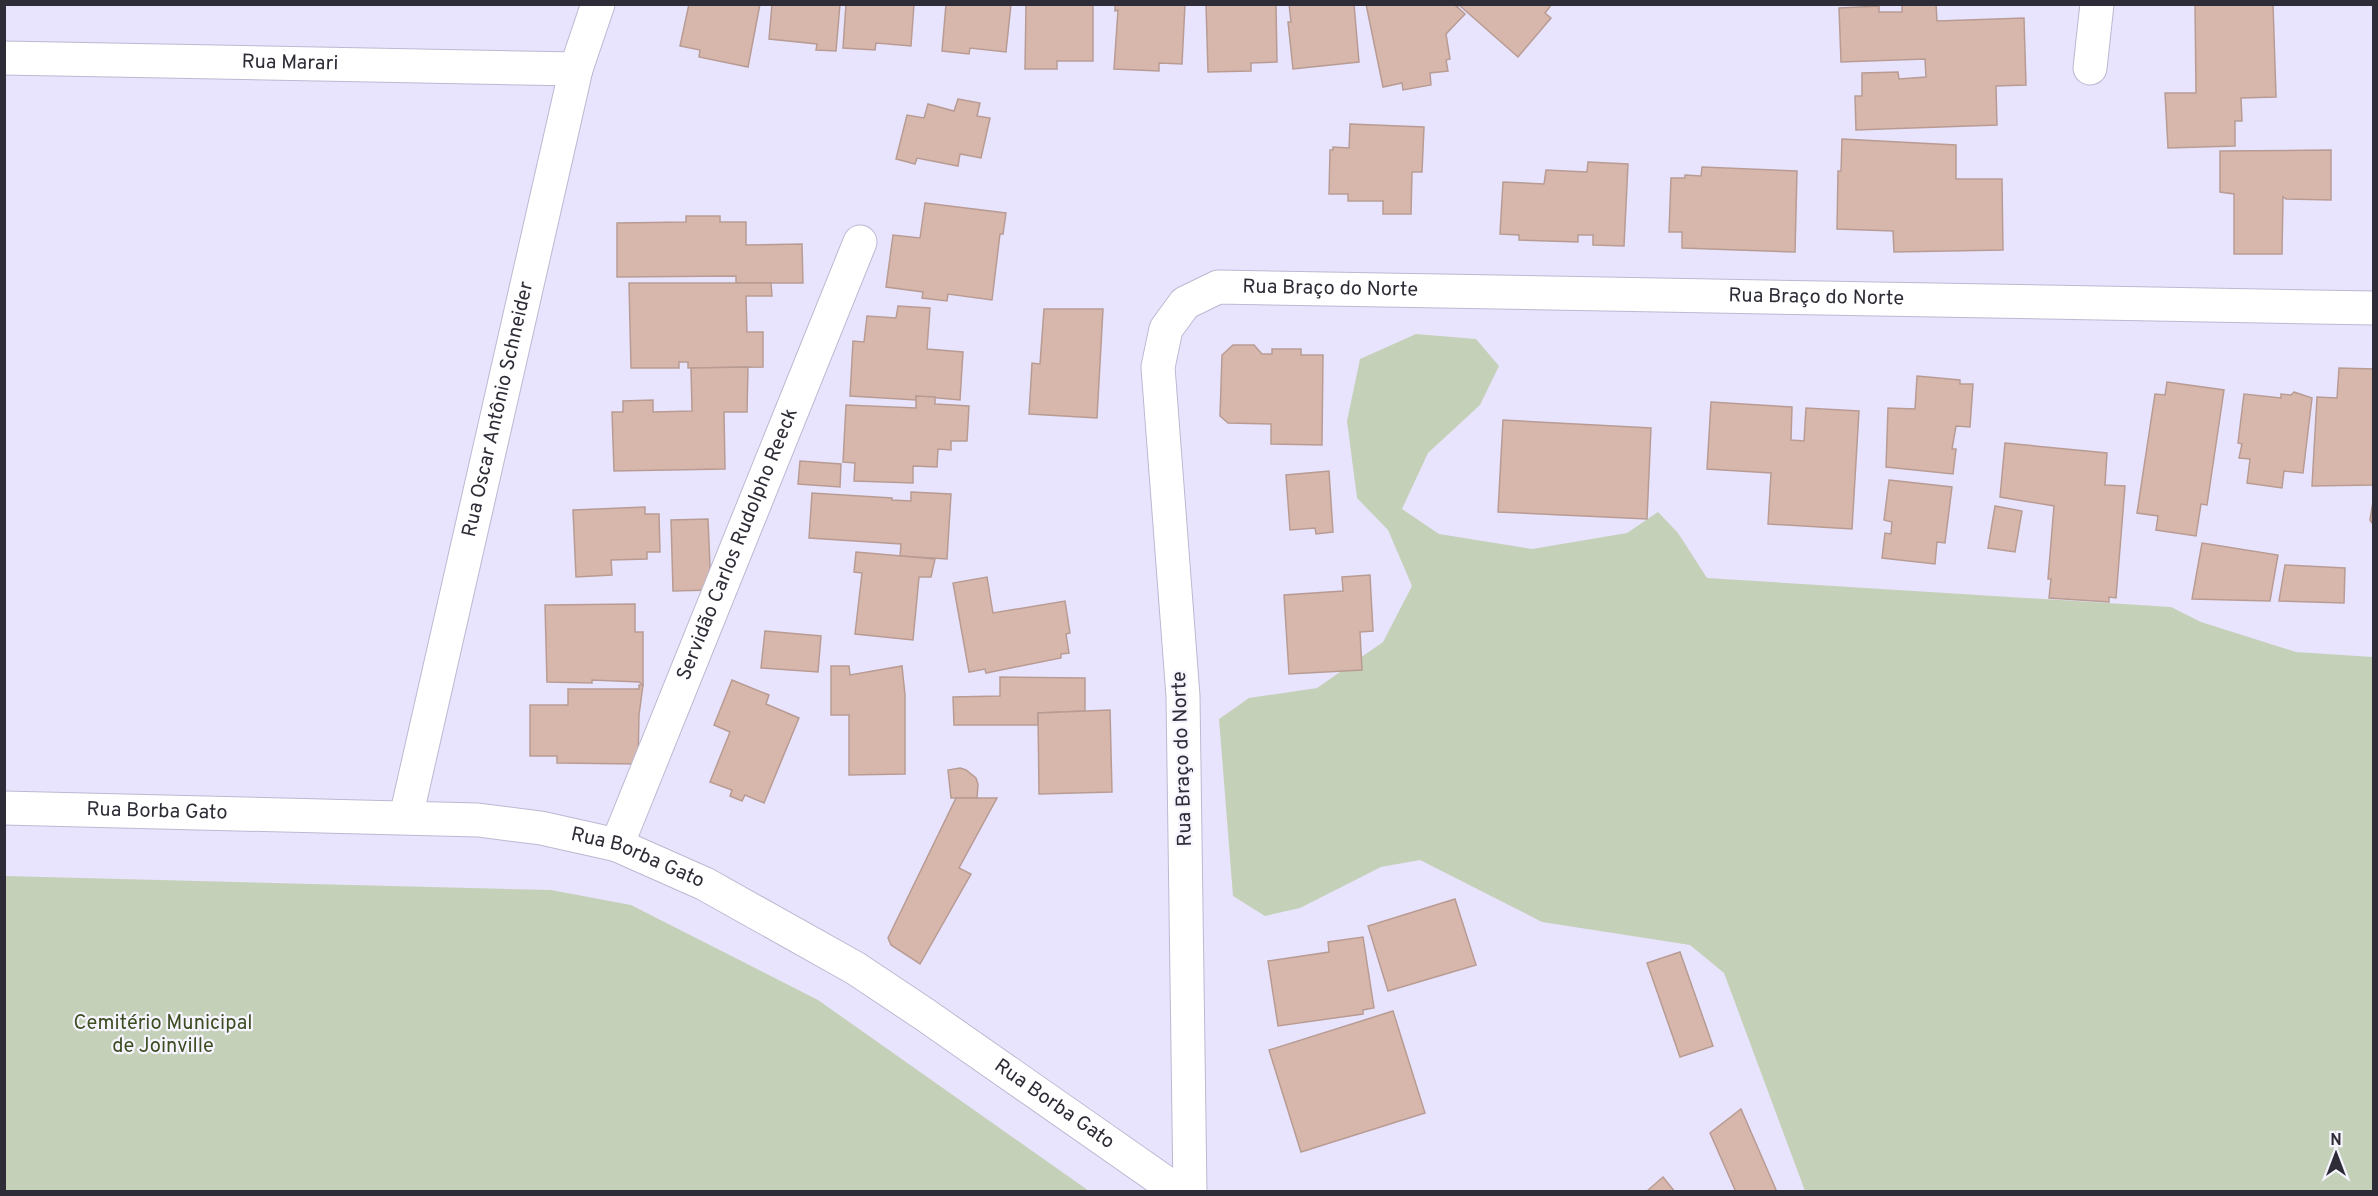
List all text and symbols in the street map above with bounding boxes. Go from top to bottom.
street label: Rua Marari [241,50,339,77]
street label: Rua Braço do Norte [1242,274,1418,304]
street label: Rua Oscar Antônio Schneider [457,279,540,540]
street label: Rua Braço do Norte [1728,283,1904,312]
street label: Servidão Carlos Rudolpho Reeck [672,404,805,685]
street label: Rua Braço do Norte [1167,671,1199,847]
street label: Rua Borba Gato [86,797,228,827]
street label: Rua Borba Gato [568,822,708,895]
park label: Cemitério Municipal de Joinville [74,1011,253,1060]
street label: Rua Borba Gato [989,1054,1119,1156]
north arrow [2306,1124,2366,1184]
text: N [2330,1131,2342,1151]

